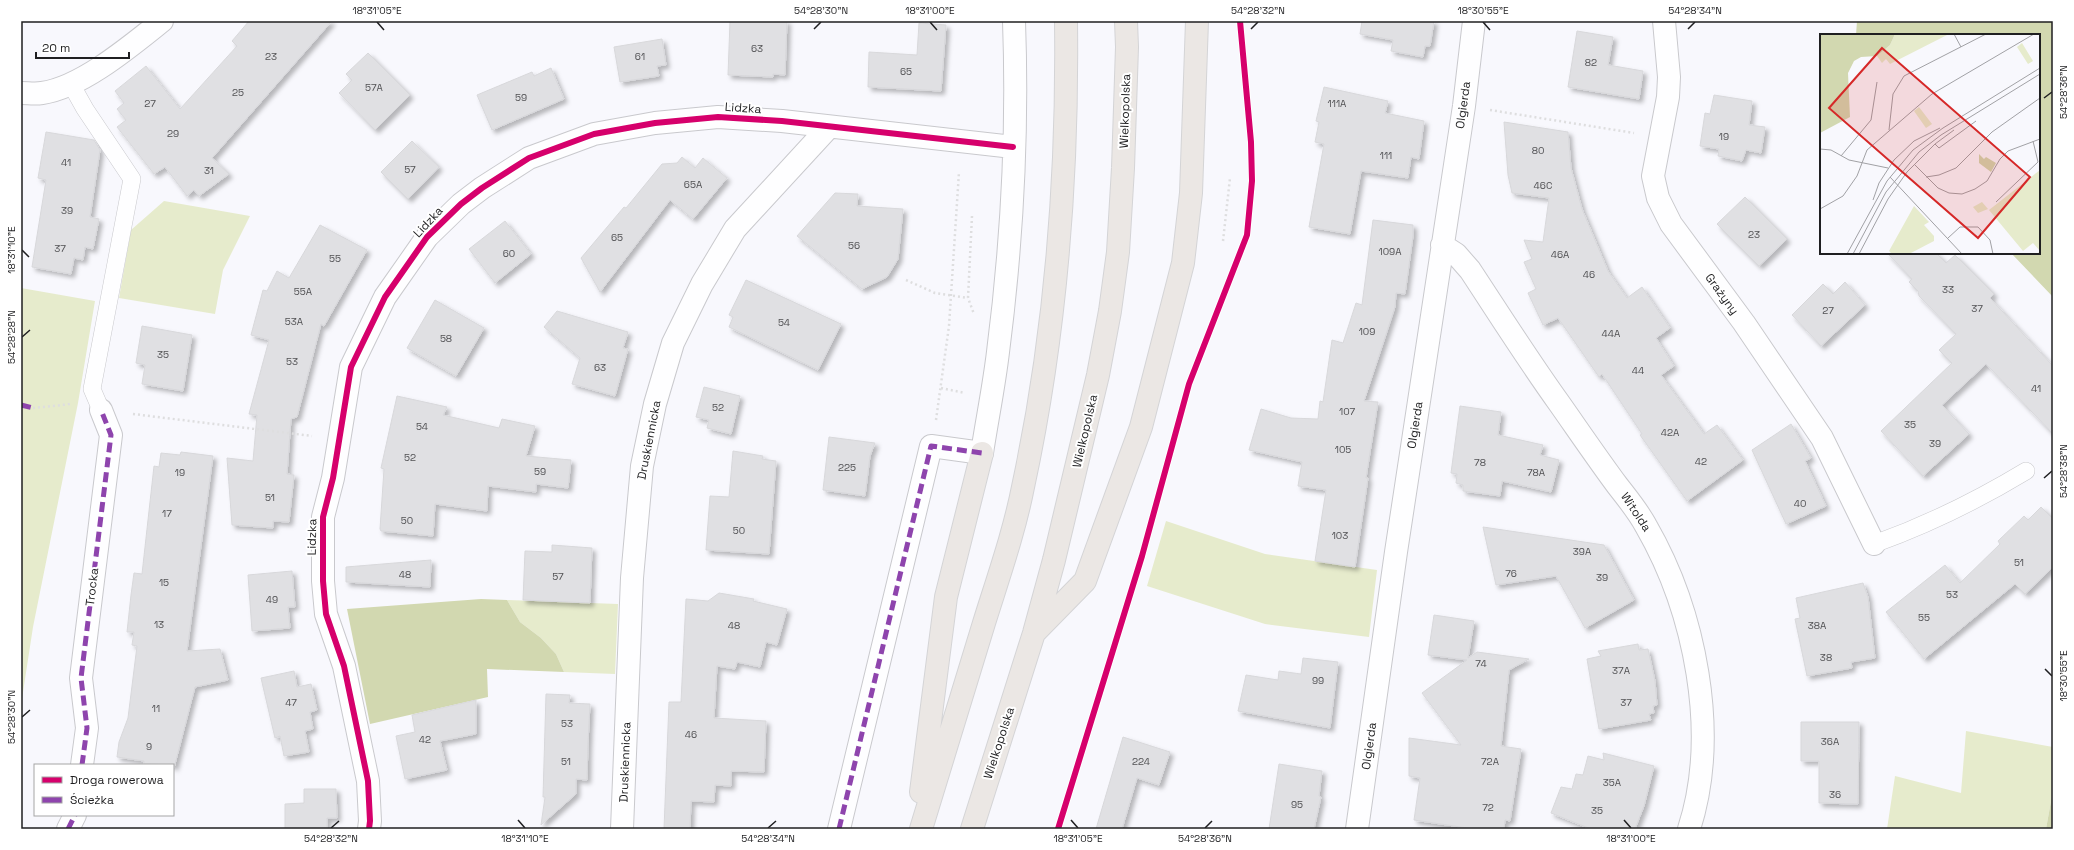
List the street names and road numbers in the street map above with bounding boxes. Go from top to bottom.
street label: Wielkopolska [1116,73,1134,149]
street label: Olgierda [1452,80,1474,130]
street label: Lidzka [724,99,762,117]
street label: Lidzka [410,203,446,241]
street label: Grażyny [1702,270,1742,318]
street label: Wielkopolska [1069,393,1101,469]
street label: Druskiennicka [633,399,665,481]
street label: Olgierda [1403,400,1427,450]
street label: Witolda [1617,489,1655,535]
street label: Lidzka [304,518,320,555]
street label: Trocka [82,567,102,607]
street label: Wielkopolska [980,705,1018,781]
street label: Druskiennicka [616,721,634,803]
street label: Olgierda [1358,721,1380,771]

